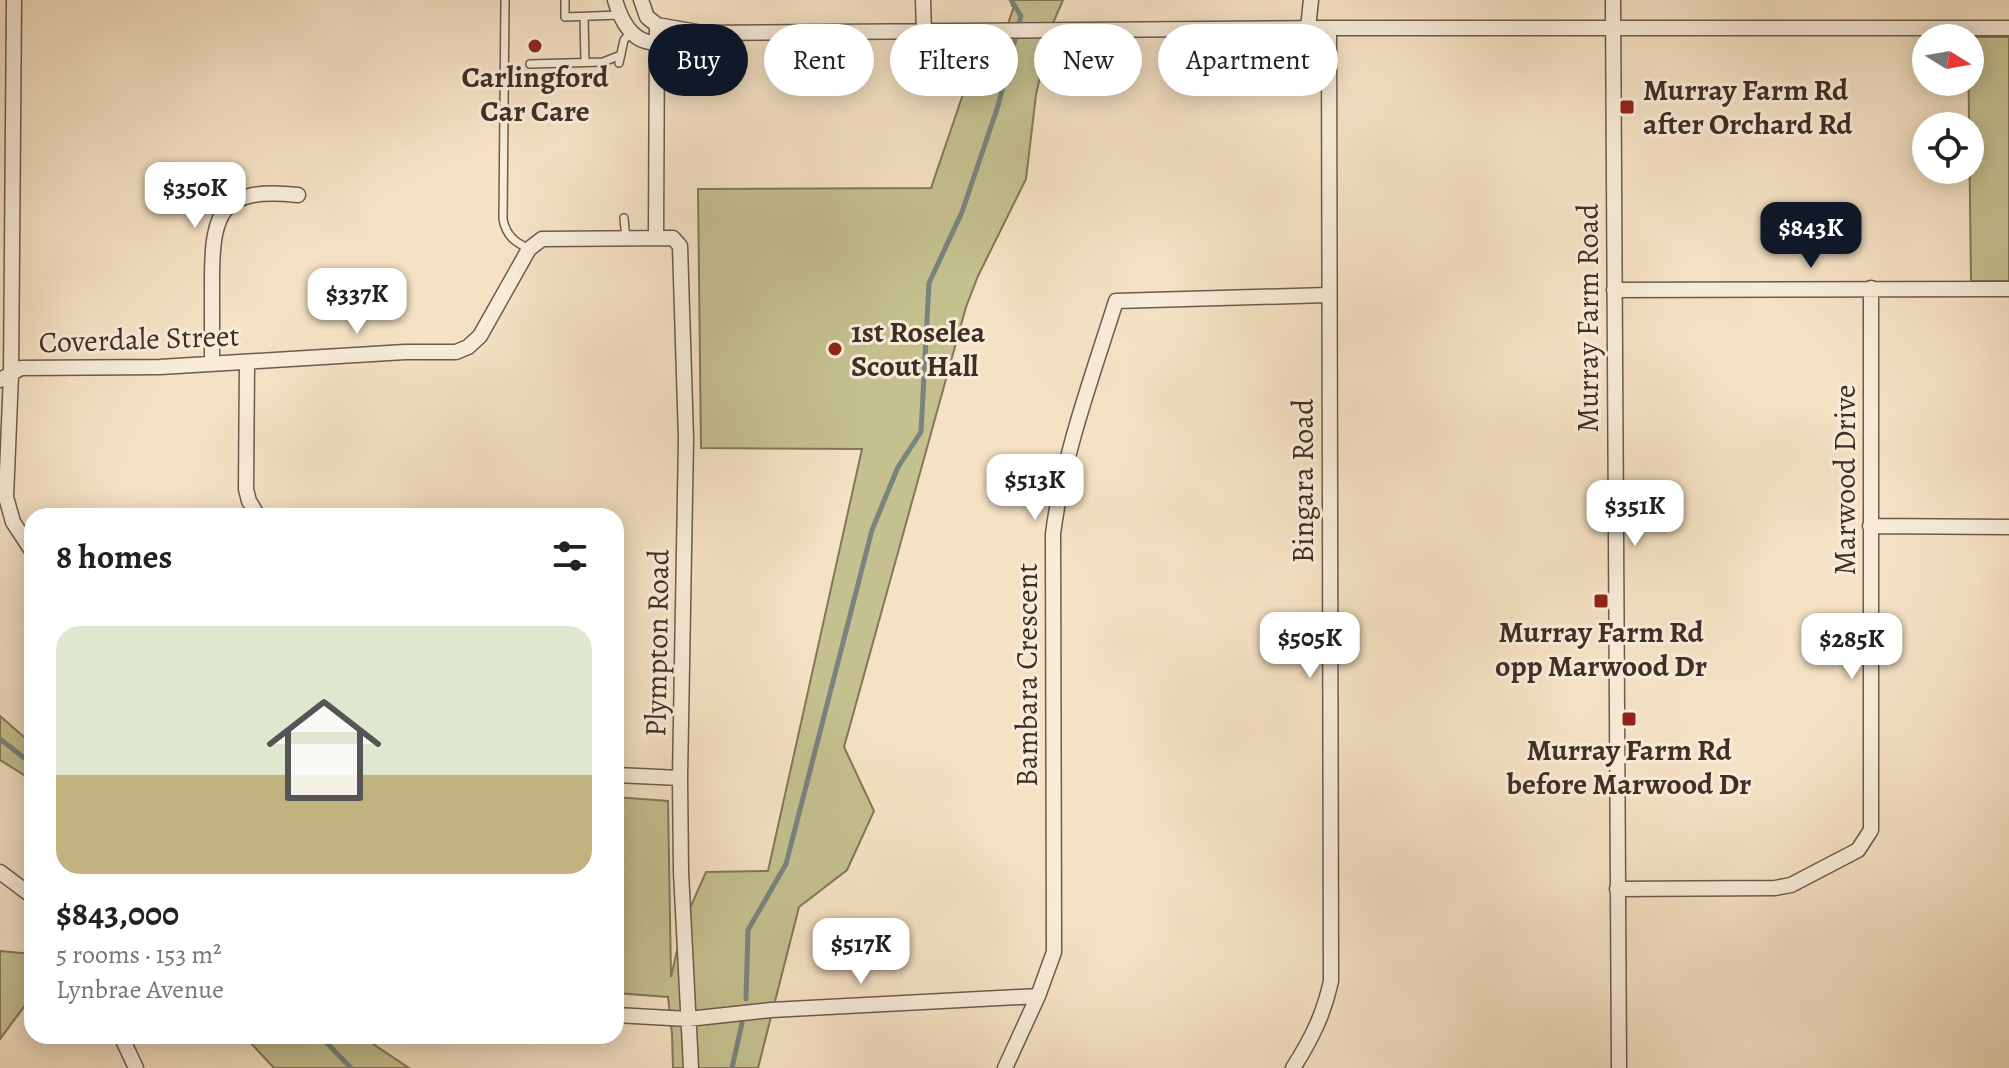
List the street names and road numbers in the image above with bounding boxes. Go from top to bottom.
street label: Murray Farm Road [1568,202,1608,433]
street label: Coverdale Street [38,316,240,362]
street label: Marwood Drive [1825,385,1865,575]
street label: Bingara Road [1283,398,1323,563]
street label: Plympton Road [635,548,679,737]
street label: Bambara Crescent [1007,563,1047,787]

